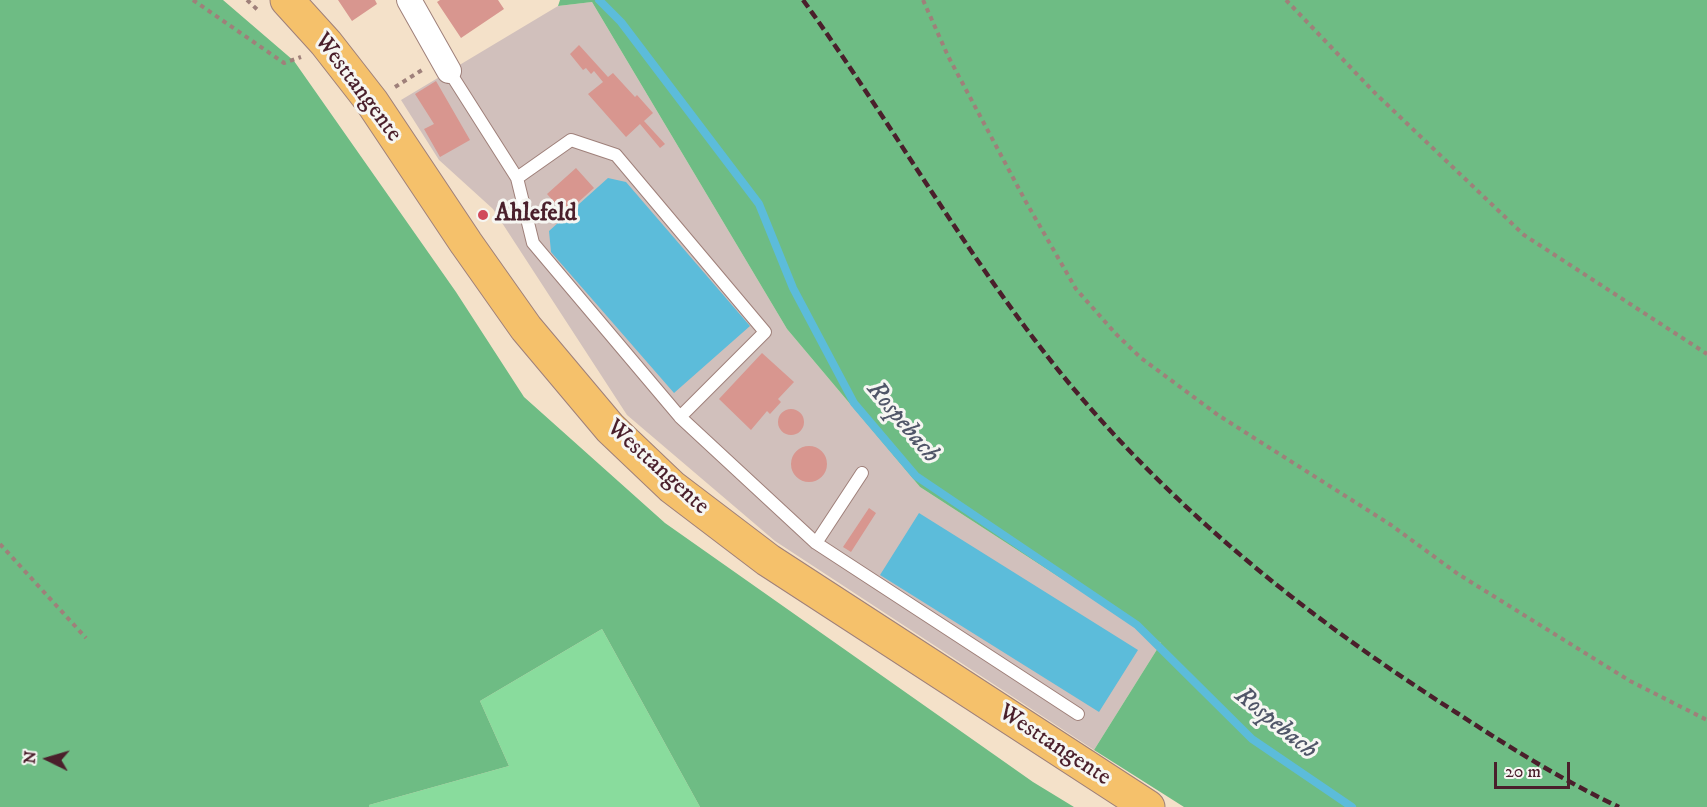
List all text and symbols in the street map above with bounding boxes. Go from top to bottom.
street label: Westtangente [307,28,407,148]
place label: Ahlefeld [495,201,577,229]
marker: Ahlefeld [476,208,490,222]
water label: Rospebach [859,376,945,470]
street label: Westtangente [600,414,714,522]
water label: Rospebach [1227,681,1323,767]
street label: Westtangente [992,699,1116,793]
north arrow [18,729,78,789]
text: N [20,750,41,765]
scale bar [1497,750,1574,788]
text: 20 m [1505,761,1541,783]

